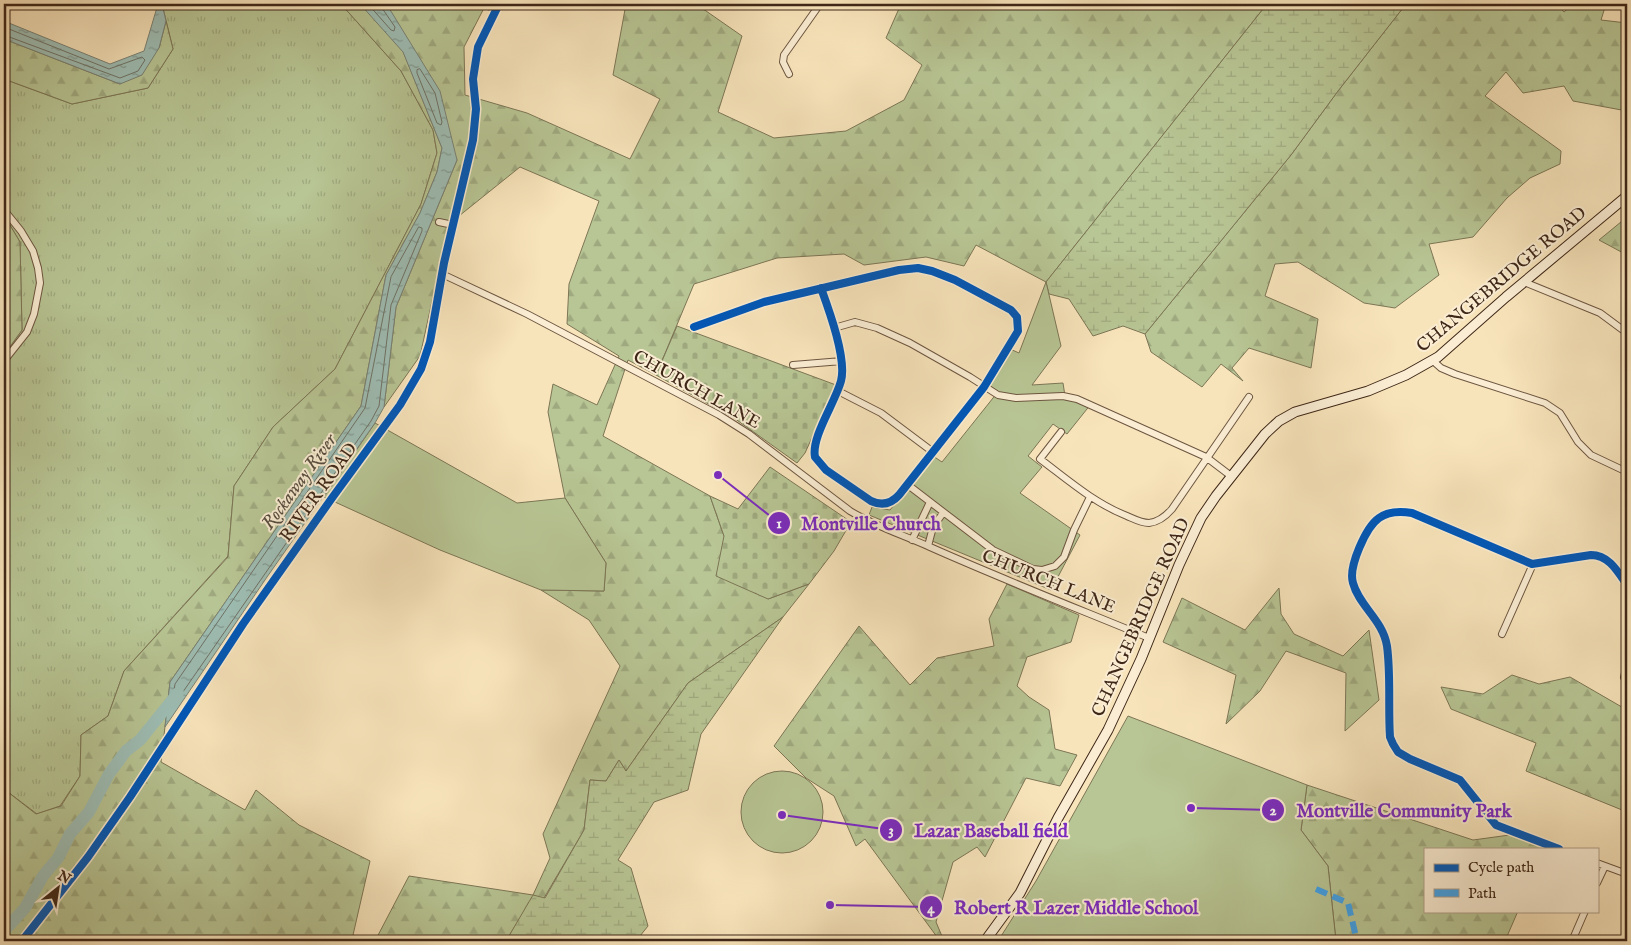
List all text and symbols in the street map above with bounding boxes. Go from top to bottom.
street label: CHANGEBRIDGE ROAD [1412,202,1592,358]
street label: CHURCH LANE [629,346,764,435]
water label: Rockaway River [257,428,343,535]
street label: RIVER ROAD [275,439,363,547]
callout: Montville Church [766,506,951,540]
text: Montville Church [801,513,942,537]
text: 1 [776,514,782,533]
street label: CHANGEBRIDGE ROAD [1087,515,1196,721]
street label: CHURCH LANE [978,545,1119,620]
callout: Montville Community Park [1261,793,1521,827]
text: Montville Community Park [1296,800,1512,824]
text: 2 [1269,801,1277,820]
callout: Lazar Baseball field [879,813,1078,847]
text: Lazar Baseball field [914,820,1069,844]
text: 3 [888,821,894,840]
legend [1424,848,1598,912]
text: Cycle path [1468,858,1534,877]
north arrow [32,862,82,912]
text: N [53,866,74,888]
text: Path [1468,884,1496,903]
callout: Robert R Lazer Middle School [918,890,1208,924]
text: Robert R Lazer Middle School [954,897,1199,921]
text: 4 [927,899,935,918]

